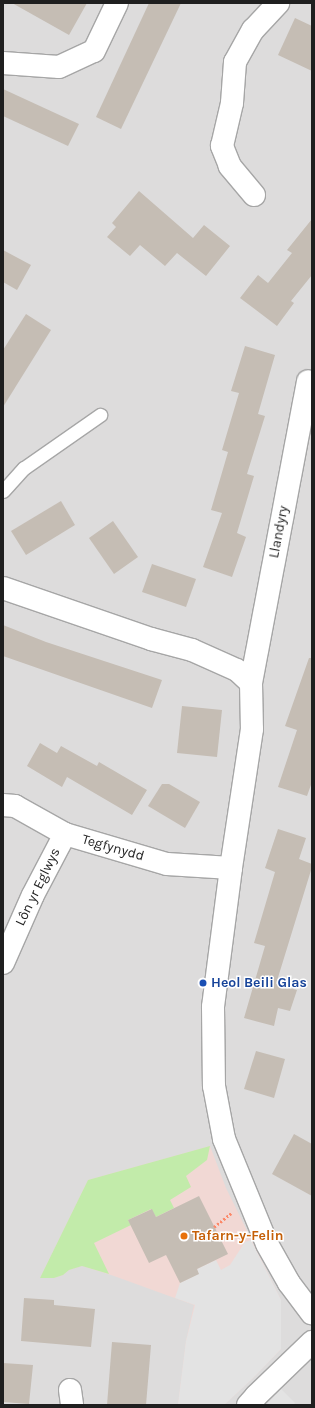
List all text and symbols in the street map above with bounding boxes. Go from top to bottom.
street label: Llandyry [266,504,292,560]
street label: Tegfynydd [80,831,146,865]
street label: Lôn yr Eglwys [12,845,64,929]
place label: Heol Beili Glas [211,975,307,991]
marker: Heol Beili Glas [198,978,208,988]
place label: Tafarn-y-Felin [192,1228,284,1244]
marker: Tafarn-y-Felin [179,1231,189,1241]

